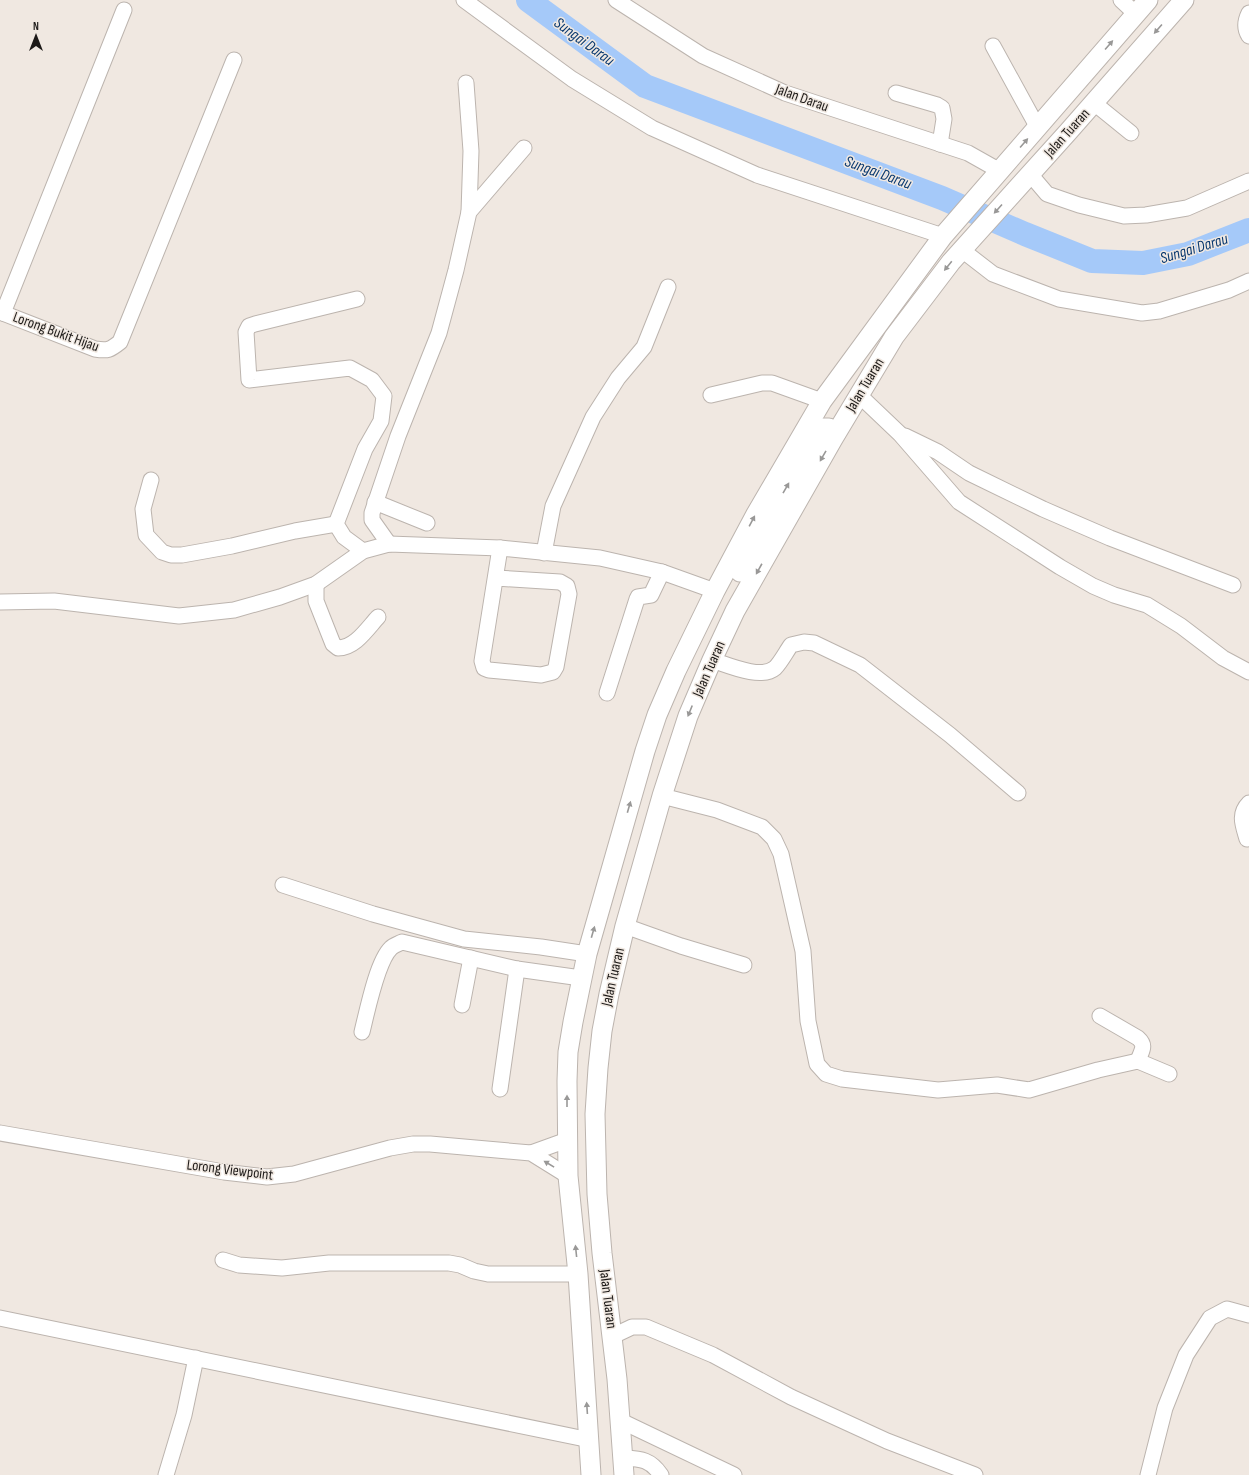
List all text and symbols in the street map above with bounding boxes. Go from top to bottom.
water label: Sungai Darau [550,14,618,70]
north arrow [16,16,56,56]
text: N [33,20,39,33]
one-way arrow [1154,25,1163,34]
one-way arrow [1104,41,1113,50]
street label: Jalan Darau [772,79,831,116]
street label: Jalan Tuaran [1039,105,1094,162]
one-way arrow [1019,138,1028,149]
water label: Sungai Darau [842,152,914,194]
one-way arrow [993,204,1002,214]
water label: Sungai Darau [1158,230,1231,268]
one-way arrow [944,260,952,271]
street label: Lorong Bukit Hijau [10,308,102,356]
street label: Jalan Tuaran [841,355,888,416]
one-way arrow [820,450,826,462]
one-way arrow [783,482,790,494]
one-way arrow [749,516,755,527]
one-way arrow [755,563,762,575]
street label: Jalan Tuaran [688,638,730,701]
one-way arrow [687,706,693,718]
one-way arrow [626,801,632,813]
one-way arrow [590,926,596,938]
street label: Jalan Tuaran [597,946,629,1009]
one-way arrow [564,1094,570,1107]
street label: Lorong Viewpoint [186,1155,275,1185]
one-way arrow [543,1161,555,1168]
one-way arrow [572,1245,579,1257]
street label: Jalan Tuaran [595,1267,621,1330]
one-way arrow [584,1402,591,1414]

